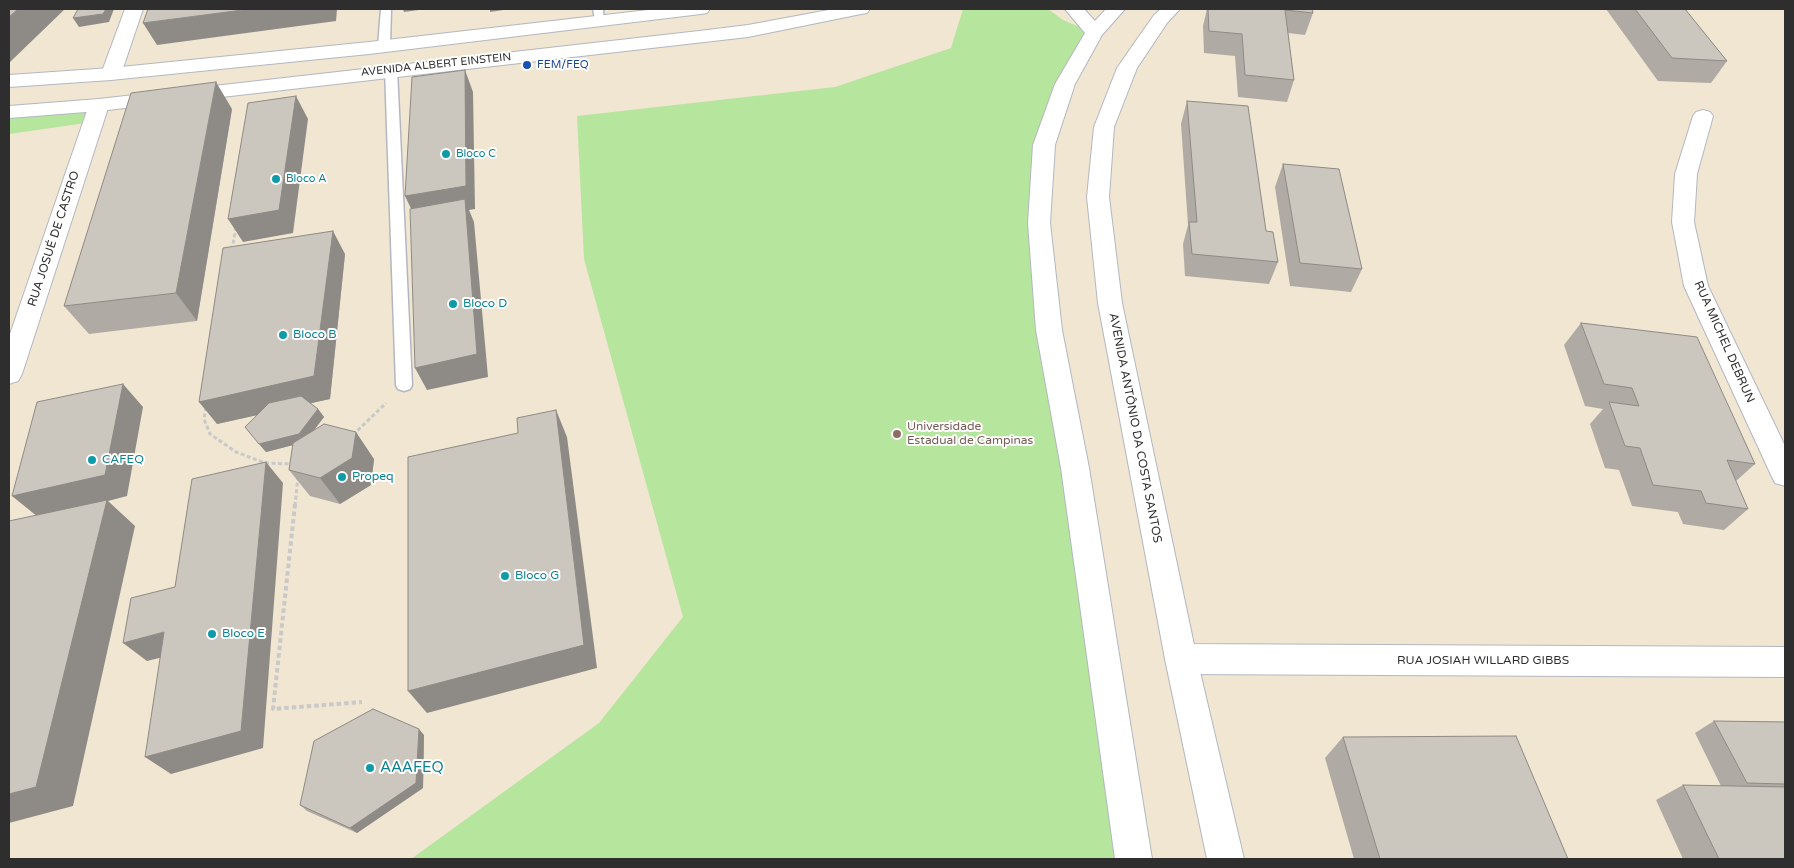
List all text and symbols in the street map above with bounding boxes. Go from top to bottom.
street label: AVENIDA ALBERT EINSTEIN [360,51,512,79]
place label: FEM/FEQ [537,58,589,72]
marker: FEM/FEQ [521,59,533,71]
place label: Bloco C [456,147,496,161]
marker: Bloco C [440,148,452,160]
street label: RUA JOSUÉ DE CASTRO [25,169,83,309]
place label: Bloco A [286,172,327,186]
marker: Bloco A [270,173,282,185]
street label: RUA MICHEL DEBRUN [1691,279,1757,405]
place label: Bloco D [463,297,507,311]
marker: Bloco D [447,298,459,310]
street label: AVENIDA ANTÔNIO DA COSTA SANTOS [1106,312,1164,544]
place label: Bloco B [293,328,337,342]
marker: Bloco B [277,329,289,341]
place label: Universidade Estadual de Campinas [907,420,1033,448]
marker: Universidade Estadual de Campinas [891,428,903,440]
place label: CAFEQ [102,453,144,467]
marker: CAFEQ [86,454,98,466]
place label: Propeq [352,470,394,484]
marker: Propeq [336,471,348,483]
place label: Bloco G [515,569,559,583]
marker: Bloco G [499,570,511,582]
place label: Bloco E [222,627,265,641]
marker: Bloco E [206,628,218,640]
street label: RUA JOSIAH WILLARD GIBBS [1397,654,1569,668]
place label: AAAFEQ [380,759,444,777]
marker: AAAFEQ [364,762,376,774]

